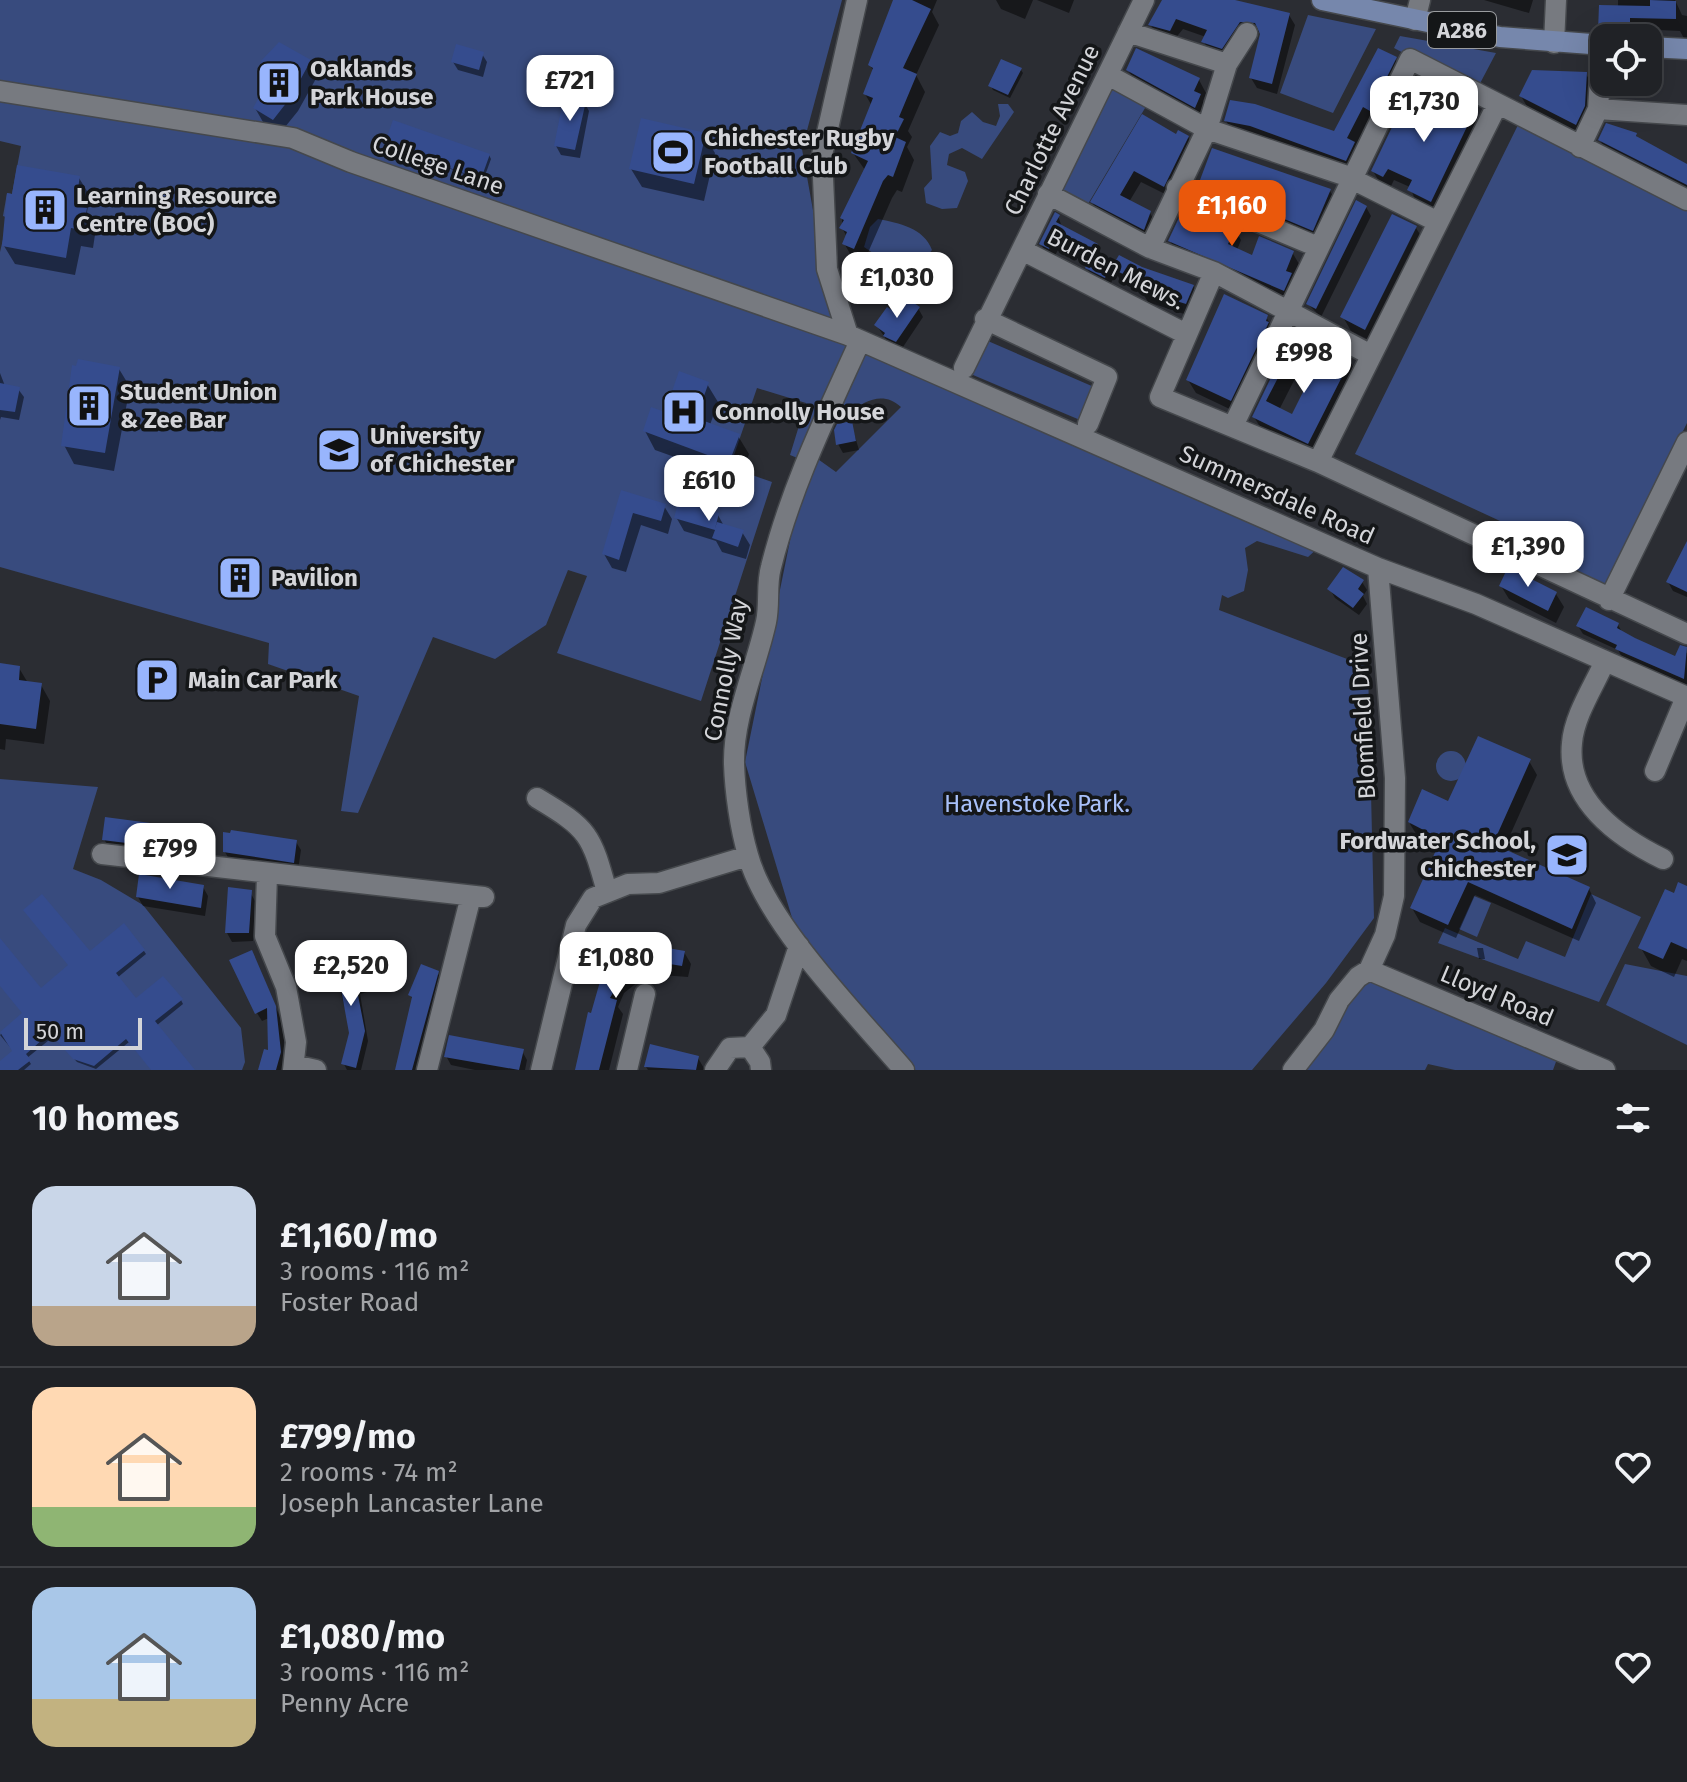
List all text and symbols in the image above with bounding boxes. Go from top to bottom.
road number: A286 [1428,12,1496,48]
map controls [1590,24,1662,96]
button: locate [1590,24,1662,96]
street label: Charlotte Avenue [999,40,1105,220]
place label: Oaklands Park House [310,55,433,111]
pin: £721 [523,55,617,123]
building icon: Oaklands Park House [255,59,303,107]
text: £721 [545,65,595,96]
pin: £1,730 [1359,76,1489,144]
text: £1,730 [1388,86,1460,117]
place label: Chichester Rugby Football Club [704,124,895,180]
sports icon: Chichester Rugby Football Club [649,128,697,176]
street label: College Lane [368,129,508,201]
pin: £1,160 [1167,180,1297,248]
place label: Learning Resource Centre (BOC) [76,182,277,238]
building icon: Learning Resource Centre (BOC) [21,186,69,234]
text: £1,160 [1197,190,1267,221]
street label: Burden Mews. [1042,222,1190,316]
pin: £1,030 [832,252,962,320]
text: £1,030 [860,262,934,293]
pin: £998 [1257,327,1351,395]
text: £998 [1275,337,1333,368]
place label: Student Union & Zee Bar [120,378,277,434]
building icon: Student Union & Zee Bar [65,382,113,430]
hospital icon: Connolly House [660,388,708,436]
place label: Connolly House [715,398,885,426]
place label: University of Chichester [370,422,515,478]
school or university icon: University of Chichester [315,426,363,474]
street label: Summersdale Road [1175,439,1379,551]
pin: £610 [662,455,756,523]
text: £610 [682,465,736,496]
pin: £1,390 [1463,521,1593,589]
text: £1,390 [1491,531,1565,562]
building icon: Pavilion [216,554,264,602]
place label: Pavilion [271,564,358,592]
street label: Connolly Way [698,596,754,744]
street label: Blomfield Drive [1345,632,1381,800]
parking icon: Main Car Park [133,656,181,704]
place label: Main Car Park [188,666,338,694]
park label: Havenstoke Park. [944,790,1130,818]
pin: £799 [123,823,217,891]
place label: Fordwater School, Chichester [1339,827,1536,883]
school or university icon: Fordwater School, Chichester [1543,831,1591,879]
text: £799 [143,833,197,864]
pin: £1,080 [551,932,681,1000]
pin: £2,520 [286,940,416,1008]
text: £1,080 [578,942,654,973]
text: £2,520 [313,950,389,981]
street label: Lloyd Road [1436,960,1558,1032]
scale bar [24,1014,142,1050]
text: 50 m [36,1018,84,1045]
icon: filters [1611,1096,1655,1140]
text: 10 homes [32,1098,179,1139]
text: £1,160/mo [280,1215,438,1256]
icon: home [96,1218,192,1314]
icon: heart [1611,1244,1655,1288]
text: 3 rooms · 116 m² [280,1256,469,1287]
text: Foster Road [280,1287,419,1318]
text: £799/mo [280,1416,416,1457]
icon: home [96,1419,192,1515]
icon: heart [1611,1445,1655,1489]
text: 2 rooms · 74 m² [280,1457,458,1488]
text: Joseph Lancaster Lane [280,1488,544,1519]
text: £1,080/mo [280,1616,445,1657]
icon: home [96,1619,192,1715]
icon: heart [1611,1645,1655,1689]
text: 3 rooms · 116 m² [280,1657,469,1688]
text: Penny Acre [280,1688,409,1719]

